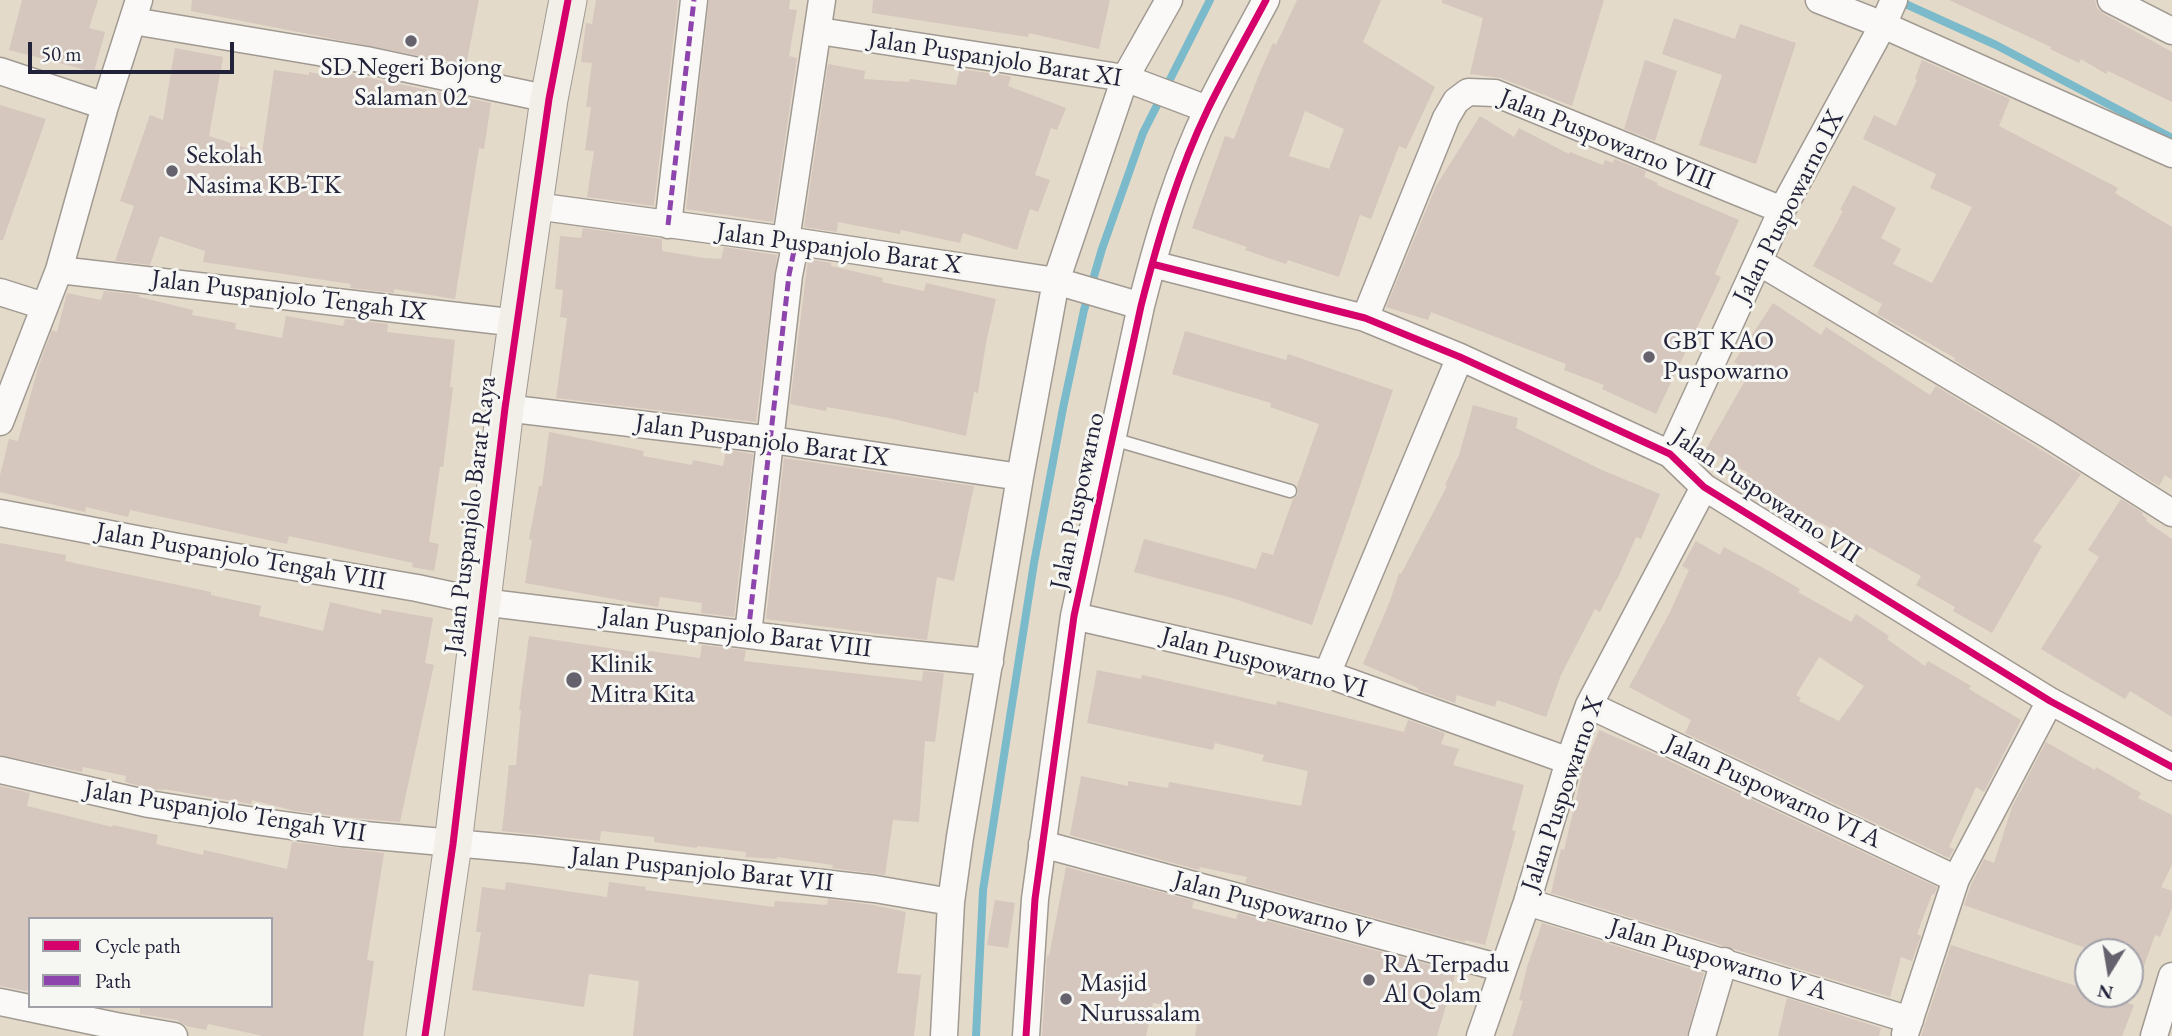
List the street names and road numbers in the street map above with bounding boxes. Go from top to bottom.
street label: Jalan Puspanjolo Barat XI [866,24,1124,94]
street label: Jalan Puspowarno VIII [1495,83,1719,197]
street label: Jalan Puspowarno IX [1727,105,1851,309]
street label: Jalan Puspanjolo Barat X [714,216,964,282]
street label: Jalan Puspanjolo Tengah IX [150,264,428,328]
street label: Jalan Puspanjolo Barat Raya [439,375,503,655]
street label: Jalan Puspanjolo Barat IX [633,408,891,474]
street label: Jalan Puspowarno [1044,410,1112,592]
street label: Jalan Puspowarno VII [1666,421,1866,571]
street label: Jalan Puspanjolo Tengah VIII [94,516,388,598]
street label: Jalan Puspanjolo Barat VIII [599,601,873,665]
street label: Jalan Puspowarno VI [1158,621,1370,705]
street label: Jalan Puspowarno X [1515,693,1611,895]
street label: Jalan Puspowarno VI A [1660,728,1886,856]
street label: Jalan Puspanjolo Tengah VII [82,774,368,850]
street label: Jalan Puspanjolo Barat VII [569,841,835,899]
street label: Jalan Puspowarno V [1170,865,1374,947]
street label: Jalan Puspowarno V A [1605,912,1831,1008]

